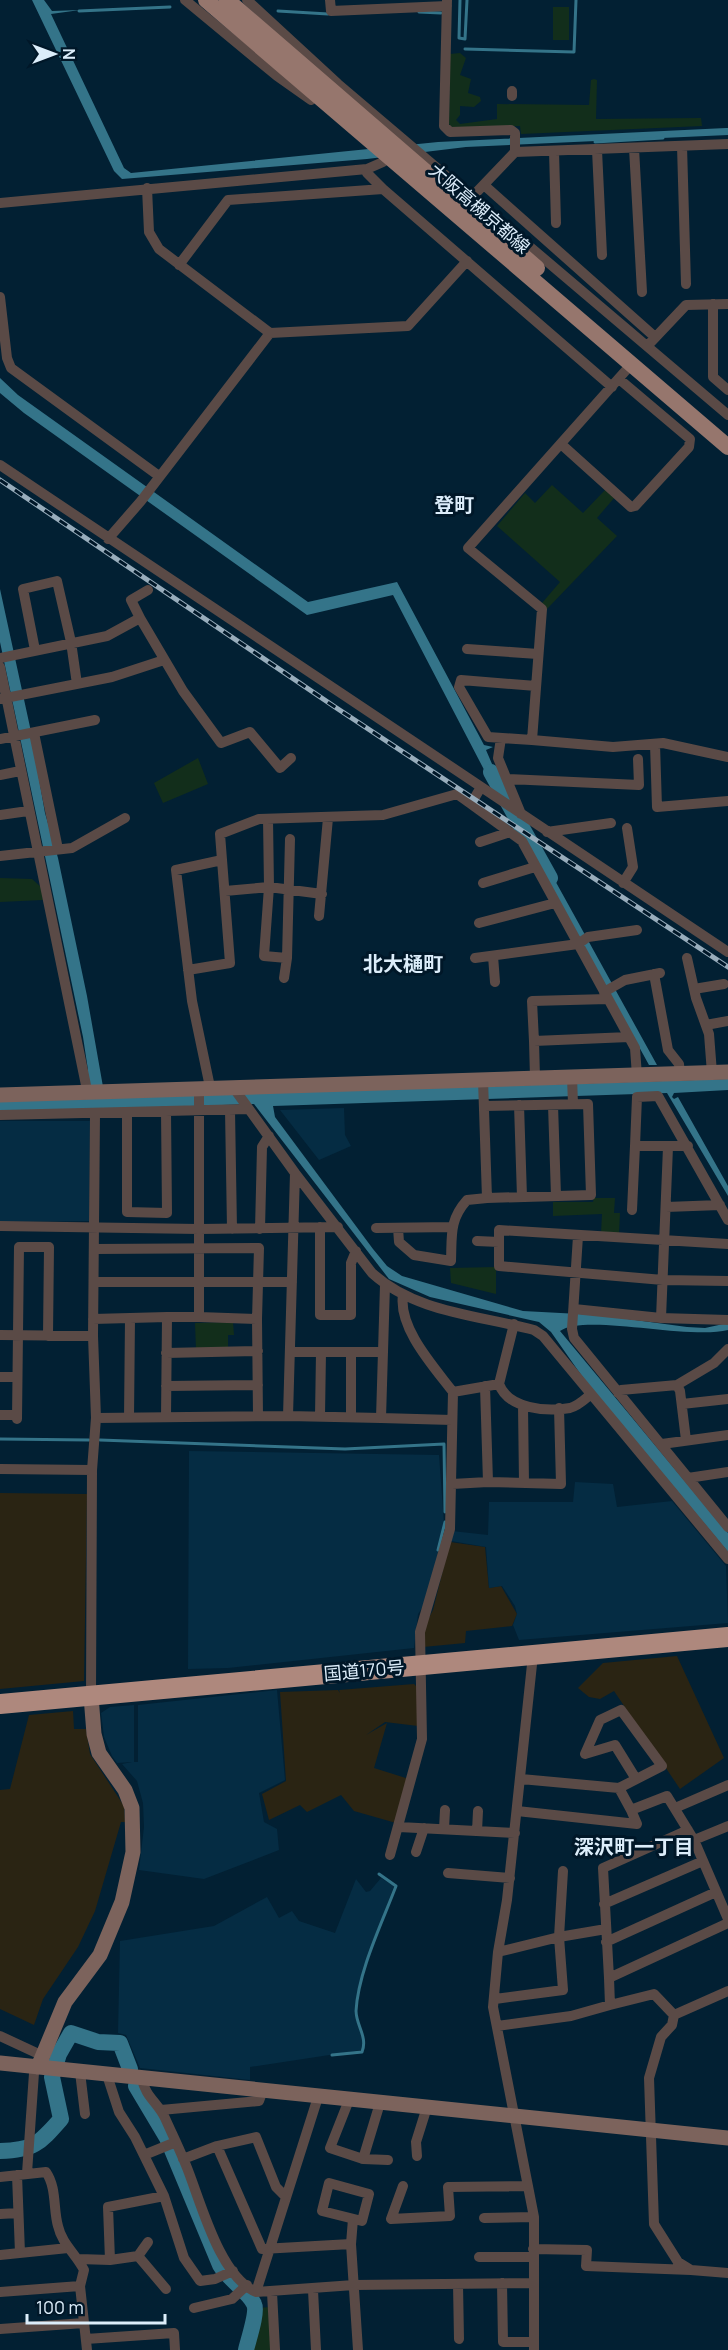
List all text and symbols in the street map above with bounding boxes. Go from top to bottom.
north arrow [24,24,84,84]
text: N [58,48,80,60]
street label: 大阪高槻京都線 [425,158,535,258]
district label: 登町 [434,491,474,518]
district label: 北大樋町 [363,950,443,977]
street label: 国道170号 [323,1655,405,1685]
district label: 深沢町一丁目 [574,1833,694,1860]
scale bar [27,2287,165,2325]
text: 100 m [36,2295,84,2319]

